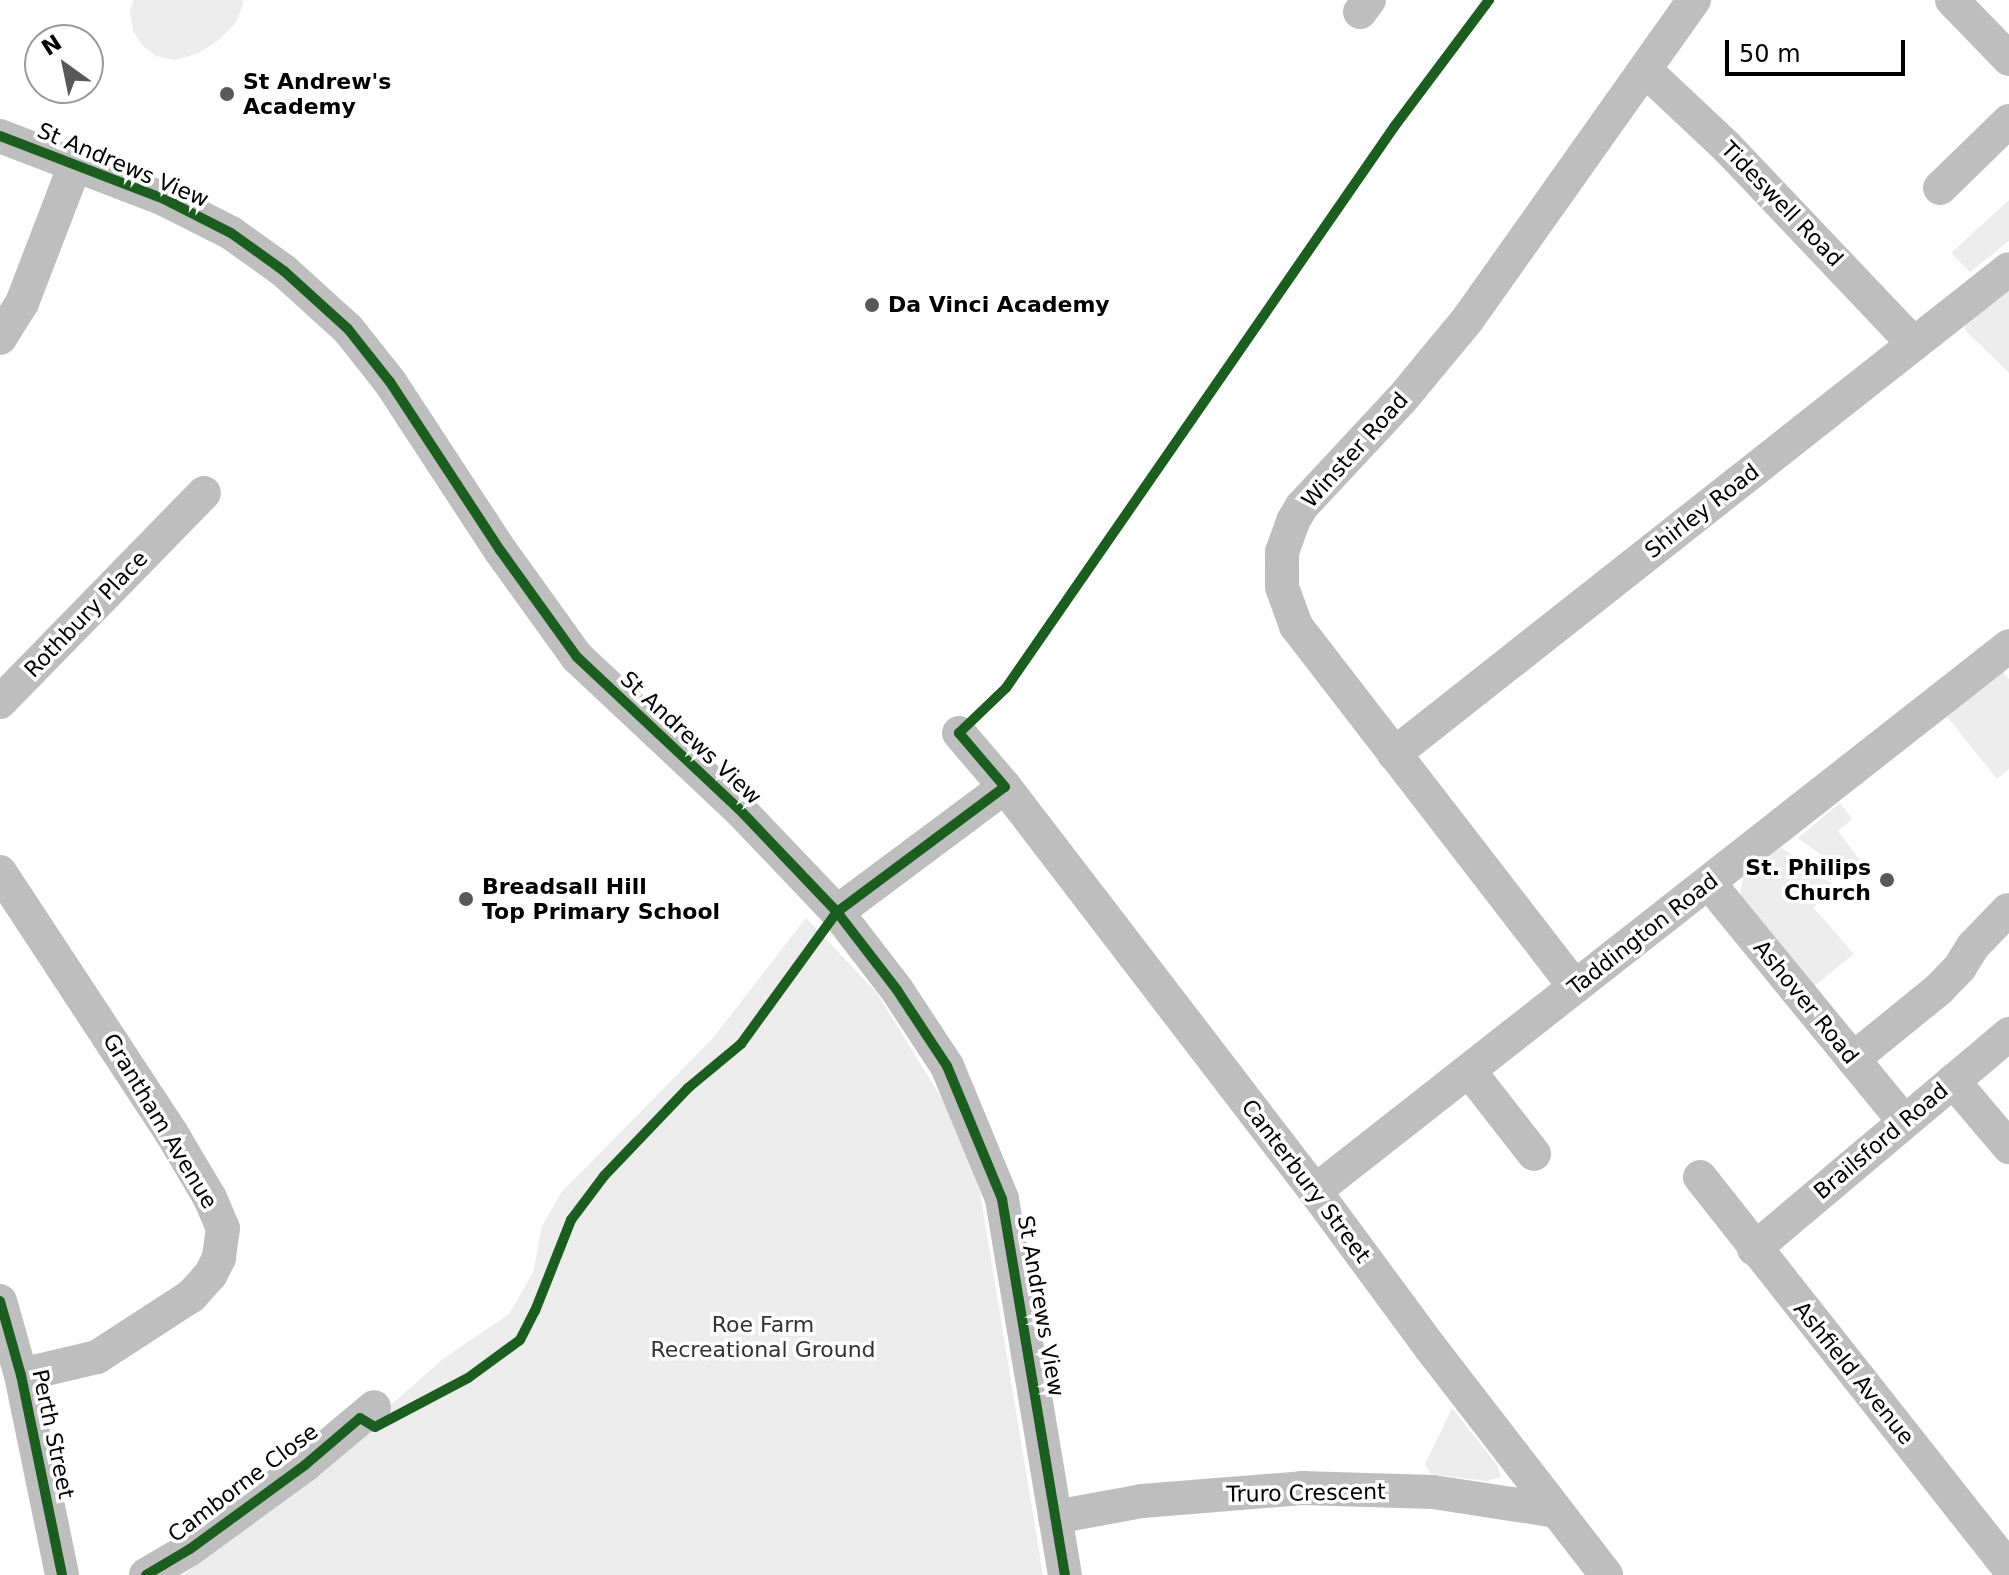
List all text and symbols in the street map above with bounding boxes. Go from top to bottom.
north arrow [24,24,104,104]
scale bar [1729,24,1909,74]
text: N [37,30,66,61]
text: 50 m [1739,40,1801,68]
place label: St Andrew's Academy [243,68,391,120]
marker: St Andrew's Academy [218,85,236,103]
street label: St Andrews View [33,117,213,213]
street label: Tideswell Road [1716,136,1848,272]
place label: Da Vinci Academy [888,292,1110,318]
marker: Da Vinci Academy [863,296,881,314]
street label: Winster Road [1296,387,1414,513]
street label: Shirley Road [1640,458,1764,564]
street label: Rothbury Place [19,545,153,683]
street label: St Andrews View [615,666,767,810]
place label: St. Philips Church [1745,854,1871,906]
street label: Taddington Road [1563,867,1723,1001]
marker: St. Philips Church [1878,871,1896,889]
place label: Breadsall Hill Top Primary School [482,873,720,924]
marker: Breadsall Hill Top Primary School [457,890,475,908]
street label: Ashover Road [1748,935,1864,1069]
street label: Grantham Avenue [97,1029,223,1213]
street label: Brailsford Road [1808,1077,1954,1205]
street label: Canterbury Street [1236,1094,1376,1268]
street label: St Andrews View [1012,1213,1070,1399]
street label: Ashfield Avenue [1788,1296,1920,1450]
park label: Roe Farm Recreational Ground [650,1311,876,1362]
street label: Perth Street [26,1367,80,1501]
street label: Camborne Close [163,1418,323,1548]
street label: Truro Crescent [1226,1478,1386,1508]

